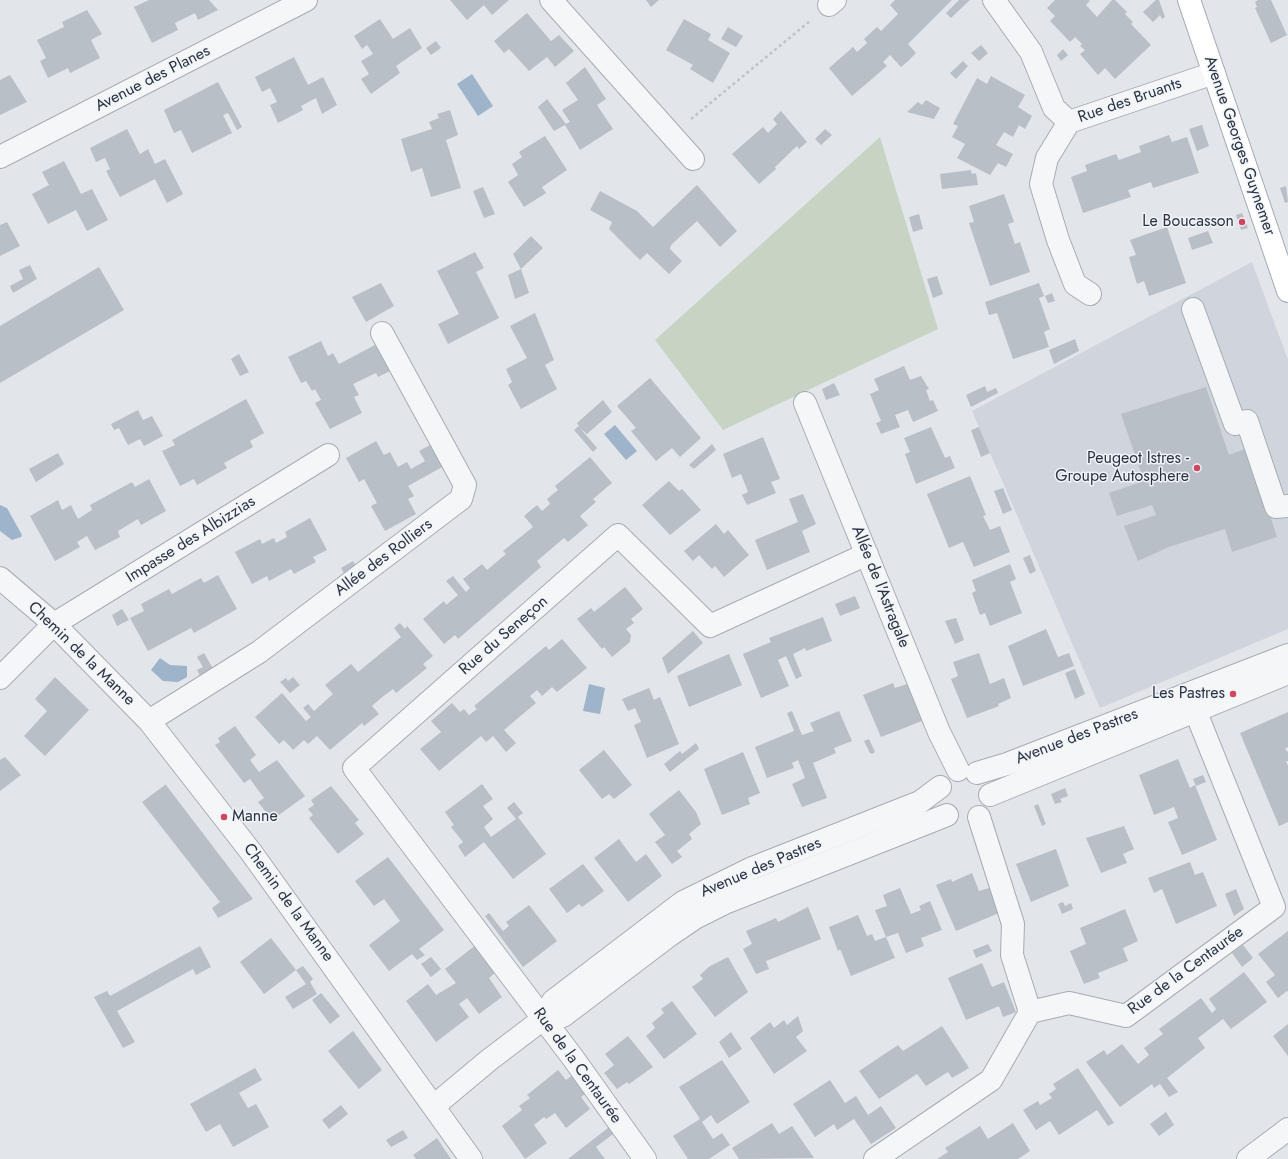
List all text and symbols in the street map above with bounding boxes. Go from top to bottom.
street label: Avenue des Planes [92,42,214,116]
street label: Avenue Georges Guynemer [1199,54,1279,238]
street label: Rue des Bruants [1076,74,1184,128]
place label: Le Boucasson [1142,212,1234,232]
marker: Le Boucasson [1237,217,1247,227]
place label: Peugeot Istres - Groupe Autosphere [1055,449,1189,487]
marker: Peugeot Istres - Groupe Autosphere [1192,463,1202,473]
street label: Impasse des Albizzias [123,492,259,588]
street label: Allée des Rolliers [331,515,437,601]
street label: Allée de l'Astragale [847,523,913,651]
street label: Rue du Seneçon [456,592,552,680]
street label: Chemin de la Manne [23,598,139,710]
place label: Les Pastres [1152,684,1225,704]
marker: Les Pastres [1228,689,1238,699]
street label: Avenue des Pastres [1013,705,1141,769]
place label: Manne [232,807,278,827]
marker: Manne [219,812,229,822]
street label: Avenue des Pastres [698,834,824,902]
street label: Chemin de la Manne [239,840,337,966]
street label: Rue de la Centaurée [1125,923,1247,1019]
street label: Rue de la Centaurée [529,1005,625,1127]

